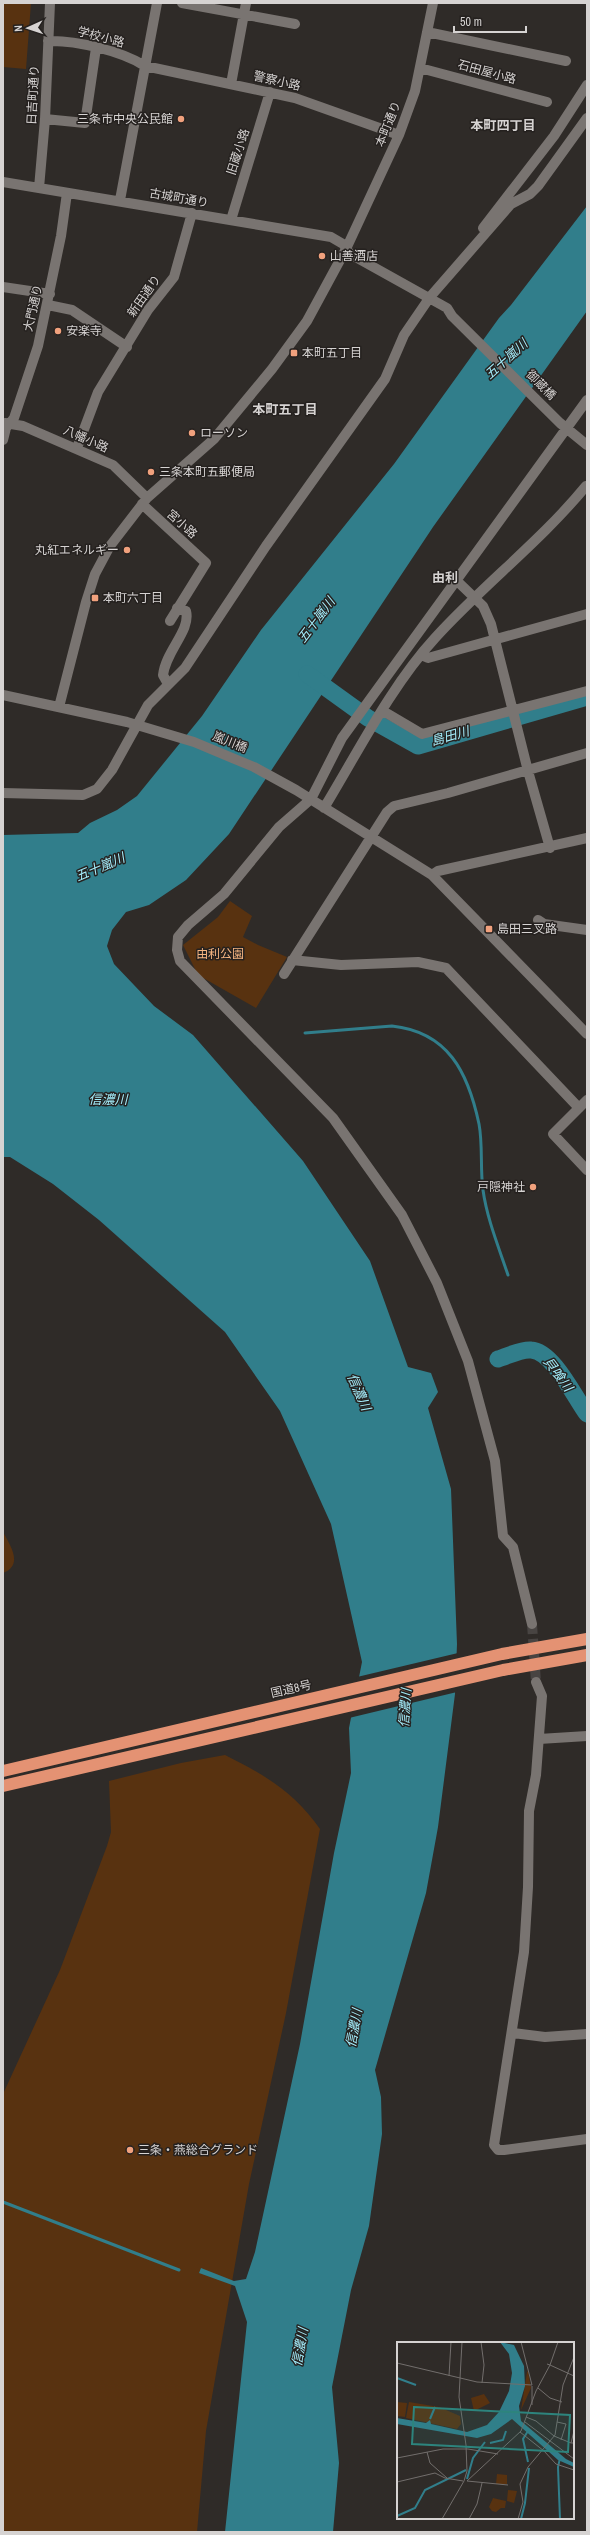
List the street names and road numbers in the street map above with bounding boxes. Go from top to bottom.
street label: 学校小路 [76,23,126,51]
street label: 石田屋小路 [456,57,518,87]
street label: 日吉町通り [23,65,43,125]
street label: 警察小路 [252,68,302,94]
street label: 本町通り [372,99,404,149]
street label: 旧蔵小路 [223,127,253,177]
street label: 古城町通り [148,185,210,211]
street label: 新田通り [124,272,164,320]
street label: 大門通り [20,283,46,333]
street label: 御蔵橋 [523,367,559,403]
street label: 八幡小路 [61,422,111,456]
street label: 宮小路 [163,506,201,542]
street label: 嵐川橋 [210,728,250,756]
street label: 国道8号 [269,1677,313,1701]

